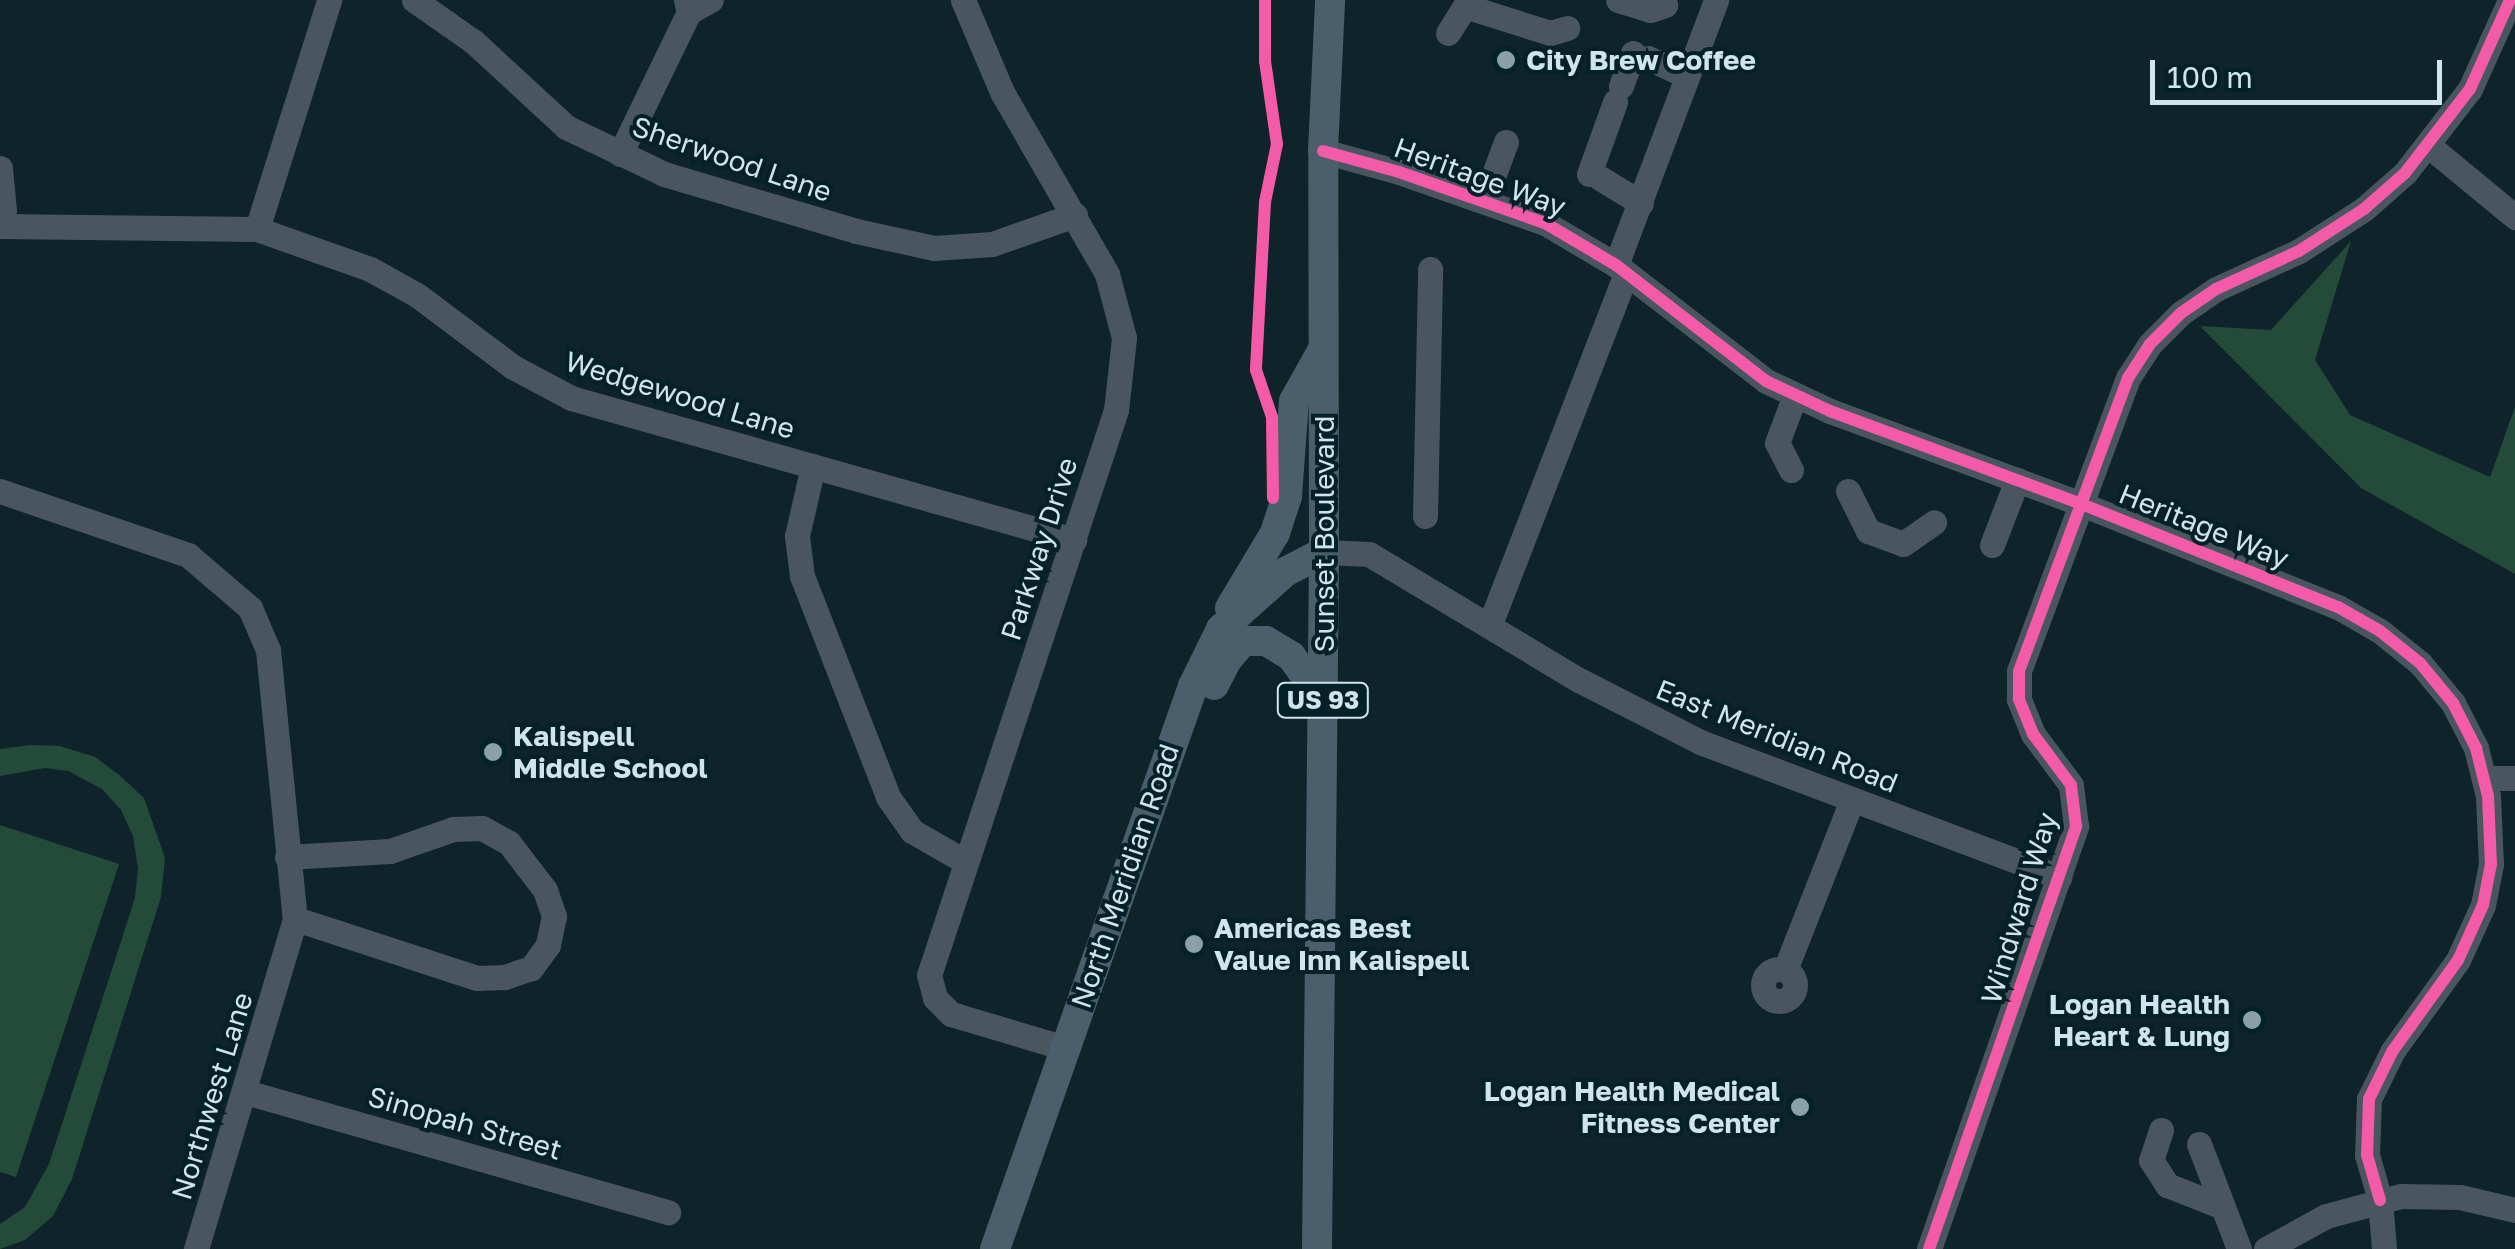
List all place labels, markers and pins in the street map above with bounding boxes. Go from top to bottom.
place label: City Brew Coffee [1526,43,1756,77]
marker: City Brew Coffee [1495,49,1517,71]
place label: Kalispell Middle School [513,719,708,785]
marker: Kalispell Middle School [482,741,504,763]
place label: Americas Best Value Inn Kalispell [1214,911,1470,977]
marker: Americas Best Value Inn Kalispell [1183,933,1205,955]
place label: Logan Health Heart & Lung [2049,987,2230,1053]
marker: Logan Health Heart & Lung [2239,1007,2265,1033]
place label: Logan Health Medical Fitness Center [1484,1074,1780,1140]
marker: Logan Health Medical Fitness Center [1789,1096,1811,1118]

